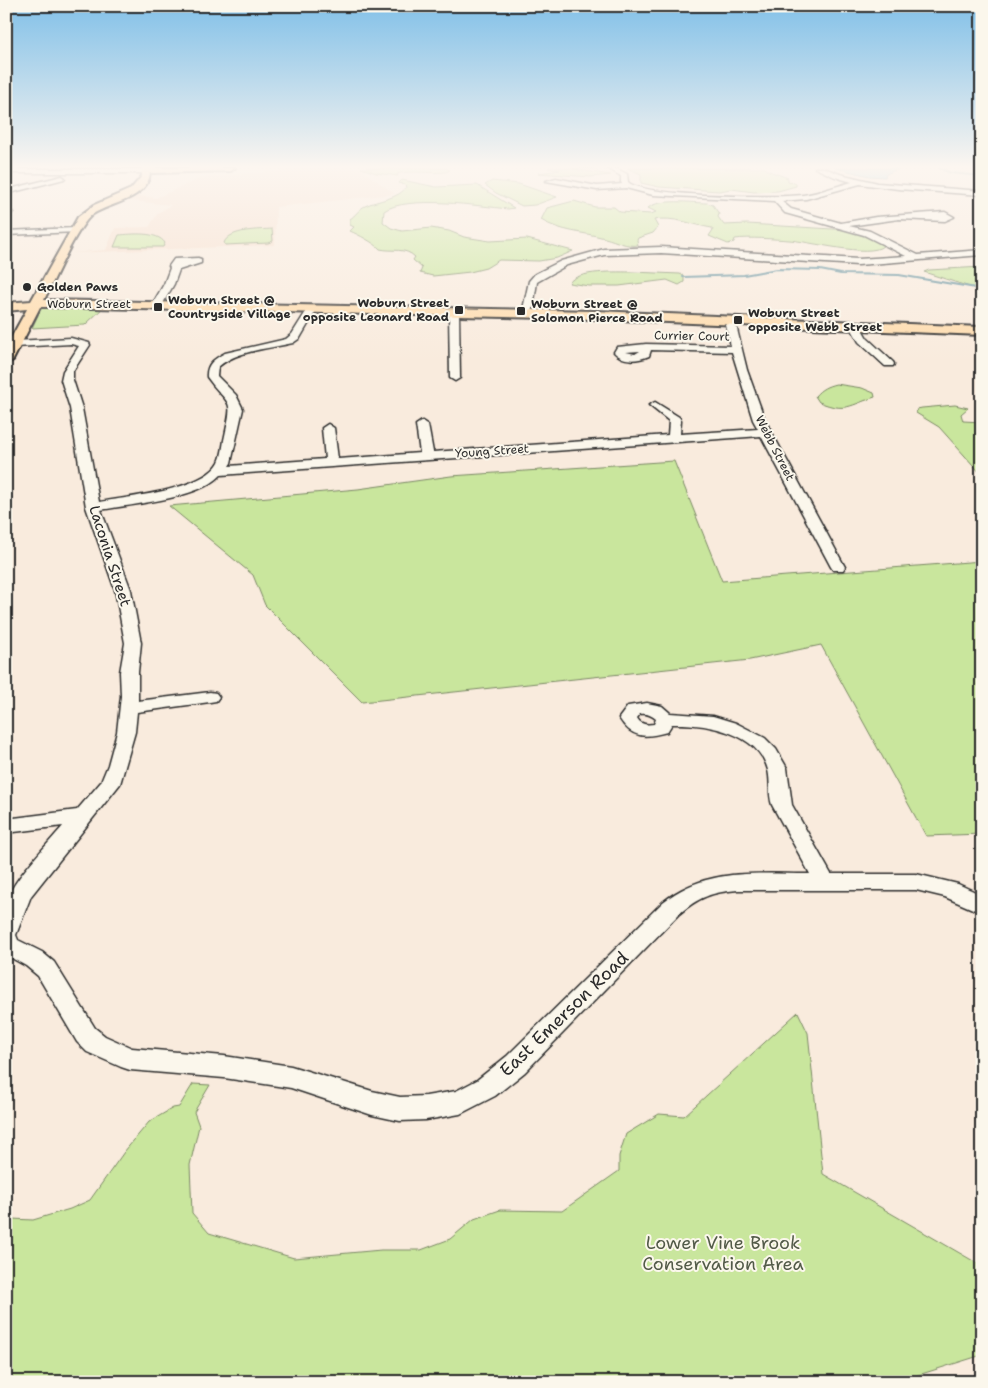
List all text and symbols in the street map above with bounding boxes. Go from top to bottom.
place label: Golden Paws [37,279,118,295]
marker: Golden Paws [21,281,33,293]
place label: Woburn Street @ Countryside Village [168,292,291,322]
place label: Woburn Street opposite Leonard Road [303,295,449,325]
street label: Woburn Street [47,296,131,312]
place label: Woburn Street @ Solomon Pierce Road [531,296,663,326]
marker: Woburn Street @ Countryside Village [152,301,164,313]
marker: Woburn Street opposite Leonard Road [453,304,465,316]
marker: Woburn Street @ Solomon Pierce Road [515,305,527,317]
place label: Woburn Street opposite Webb Street [748,305,882,335]
marker: Woburn Street opposite Webb Street [732,314,744,326]
street label: Currier Court [654,327,730,345]
street label: Webb Street [752,413,798,483]
street label: Young Street [454,440,530,462]
street label: Laconia Street [84,503,136,609]
street label: East Emerson Road [494,946,634,1082]
park label: Lower Vine Brook Conservation Area [642,1231,804,1276]

